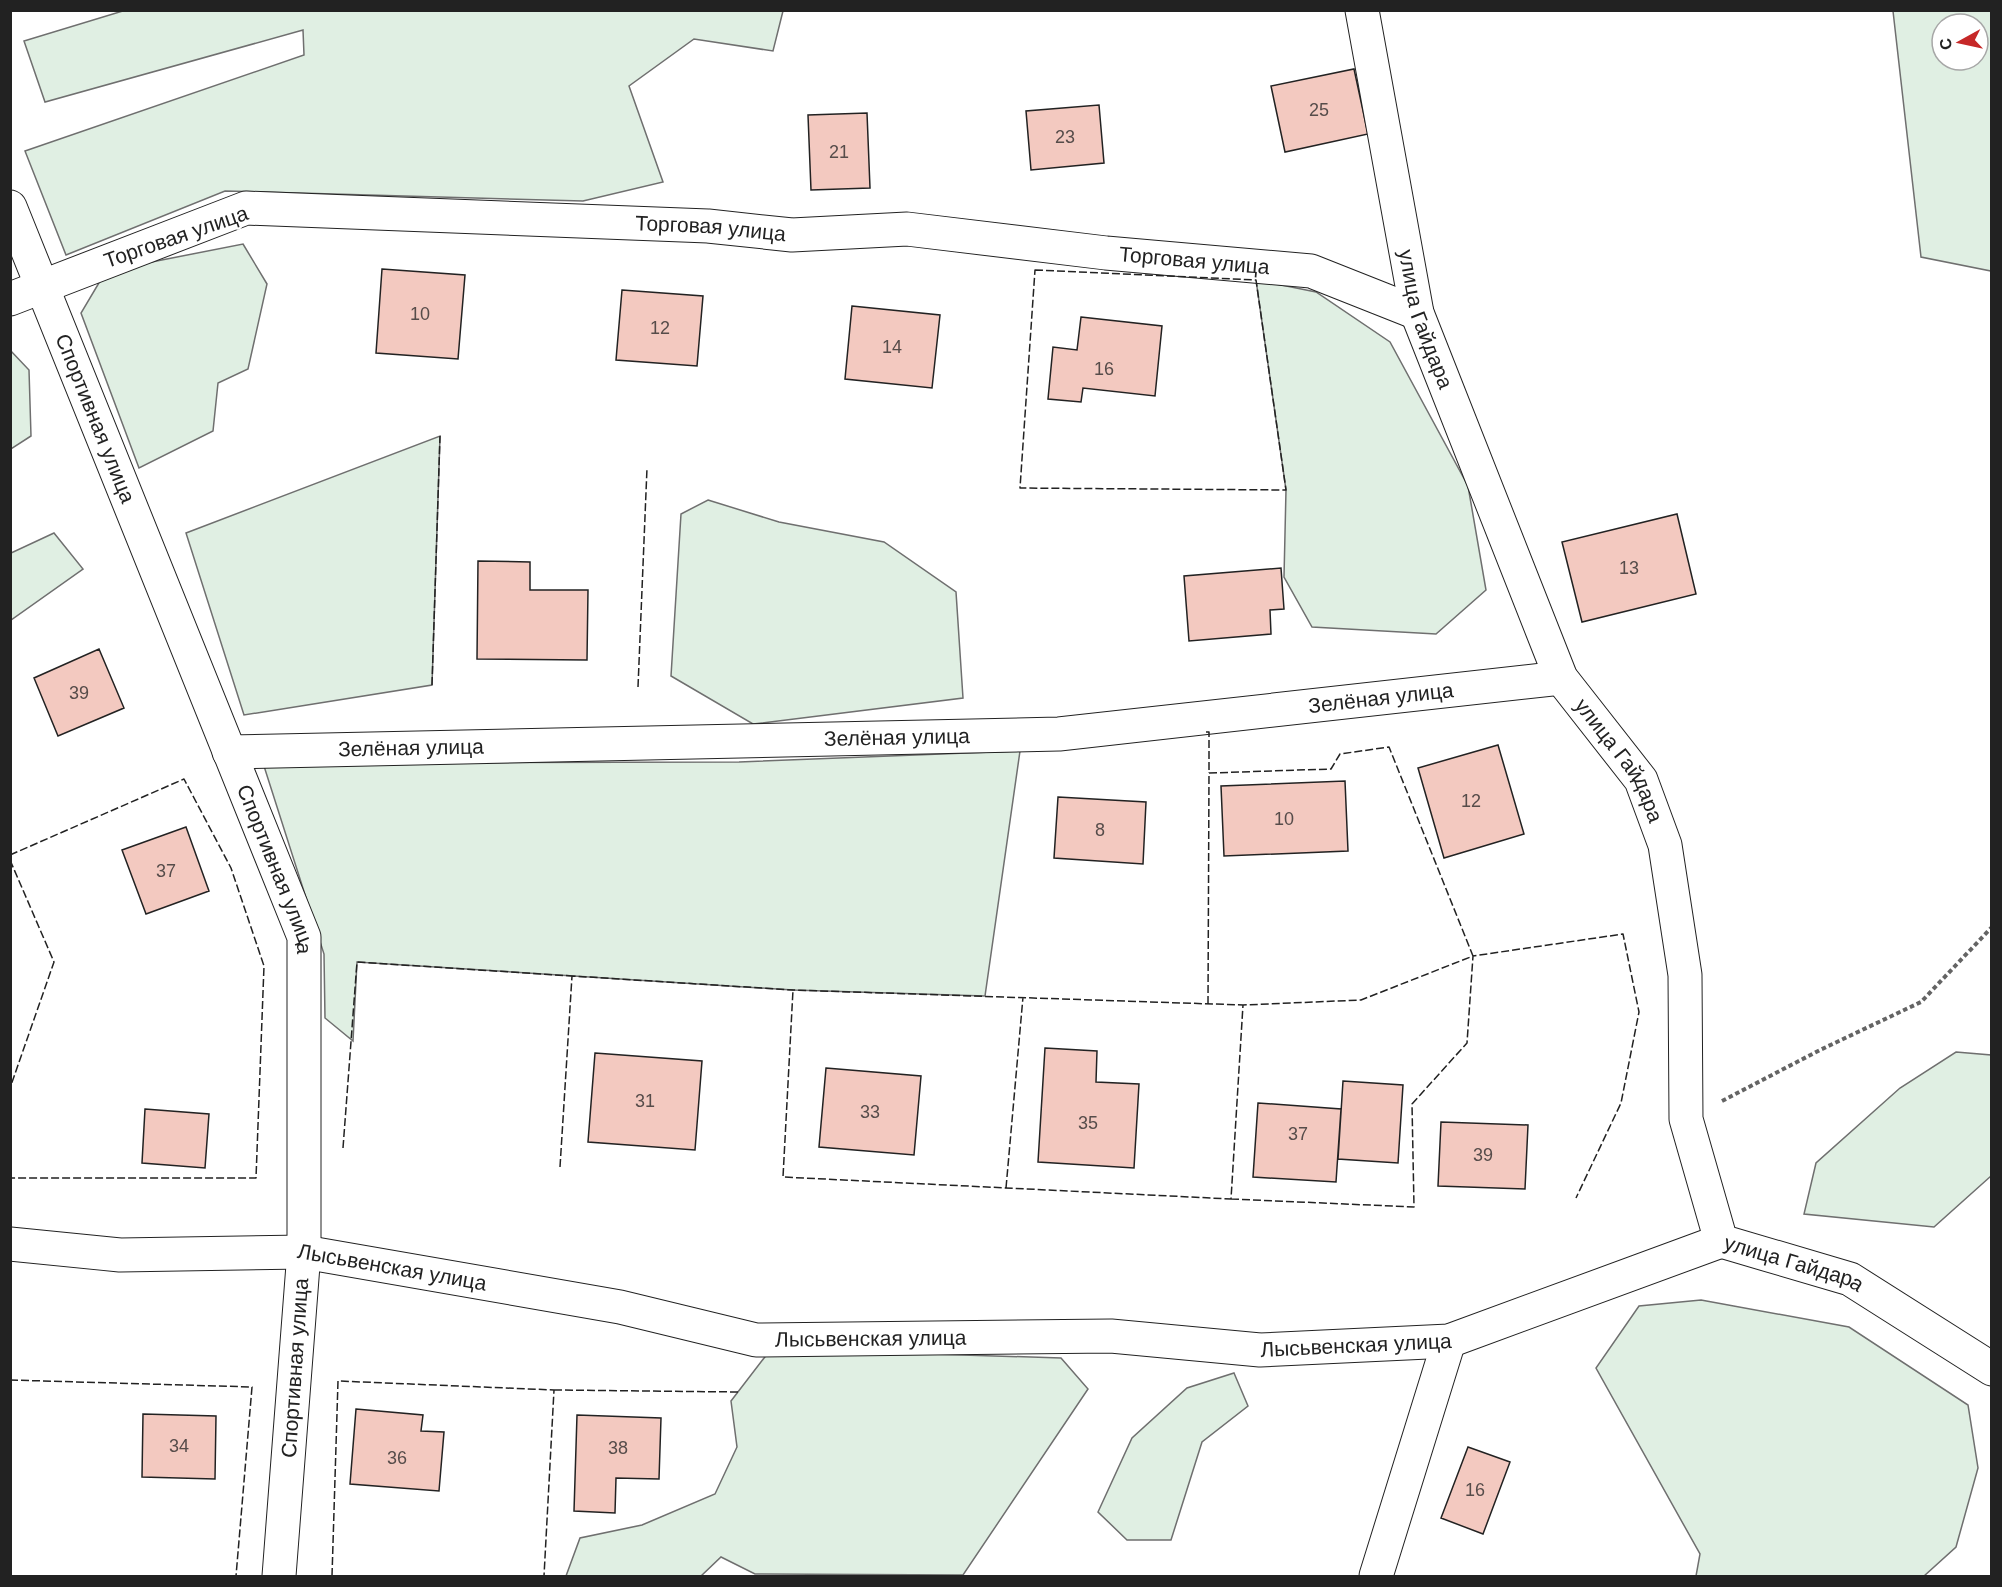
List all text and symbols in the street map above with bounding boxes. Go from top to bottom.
north arrow [1930,12,1990,72]
text: С [1936,37,1955,51]
house number: 25 [1309,100,1329,120]
house number: 23 [1055,127,1075,147]
house number: 21 [829,142,849,162]
street label: Торговая улица [101,201,251,272]
street label: Торговая улица [635,211,787,245]
street label: Торговая улица [1118,242,1271,278]
street label: улица Гайдара [1395,248,1458,392]
house number: 10 [410,304,430,324]
house number: 12 [650,318,670,338]
street label: Спортивная улица [51,330,140,506]
house number: 14 [882,337,902,357]
house number: 16 [1094,359,1114,379]
house number: 13 [1619,558,1639,578]
street label: Зелёная улица [1307,678,1455,717]
house number: 39 [69,683,89,703]
street label: улица Гайдара [1570,694,1668,826]
street label: Зелёная улица [824,724,970,750]
street label: Зелёная улица [338,734,484,761]
street label: Спортивная улица [233,781,317,954]
house number: 12 [1461,791,1481,811]
house number: 10 [1274,809,1294,829]
house number: 8 [1095,820,1105,840]
house number: 37 [156,861,176,881]
house number: 31 [635,1091,655,1111]
house number: 33 [860,1102,880,1122]
house number: 35 [1078,1113,1098,1133]
house number: 37 [1288,1124,1308,1144]
house number: 39 [1473,1145,1493,1165]
street label: улица Гайдара [1722,1231,1869,1296]
street label: Лысьвенская улица [296,1239,489,1295]
street label: Спортивная улица [277,1277,312,1459]
street label: Лысьвенская улица [775,1326,967,1351]
street label: Лысьвенская улица [1260,1329,1452,1361]
house number: 34 [169,1436,189,1456]
house number: 38 [608,1438,628,1458]
house number: 36 [387,1448,407,1468]
house number: 16 [1465,1480,1485,1500]

